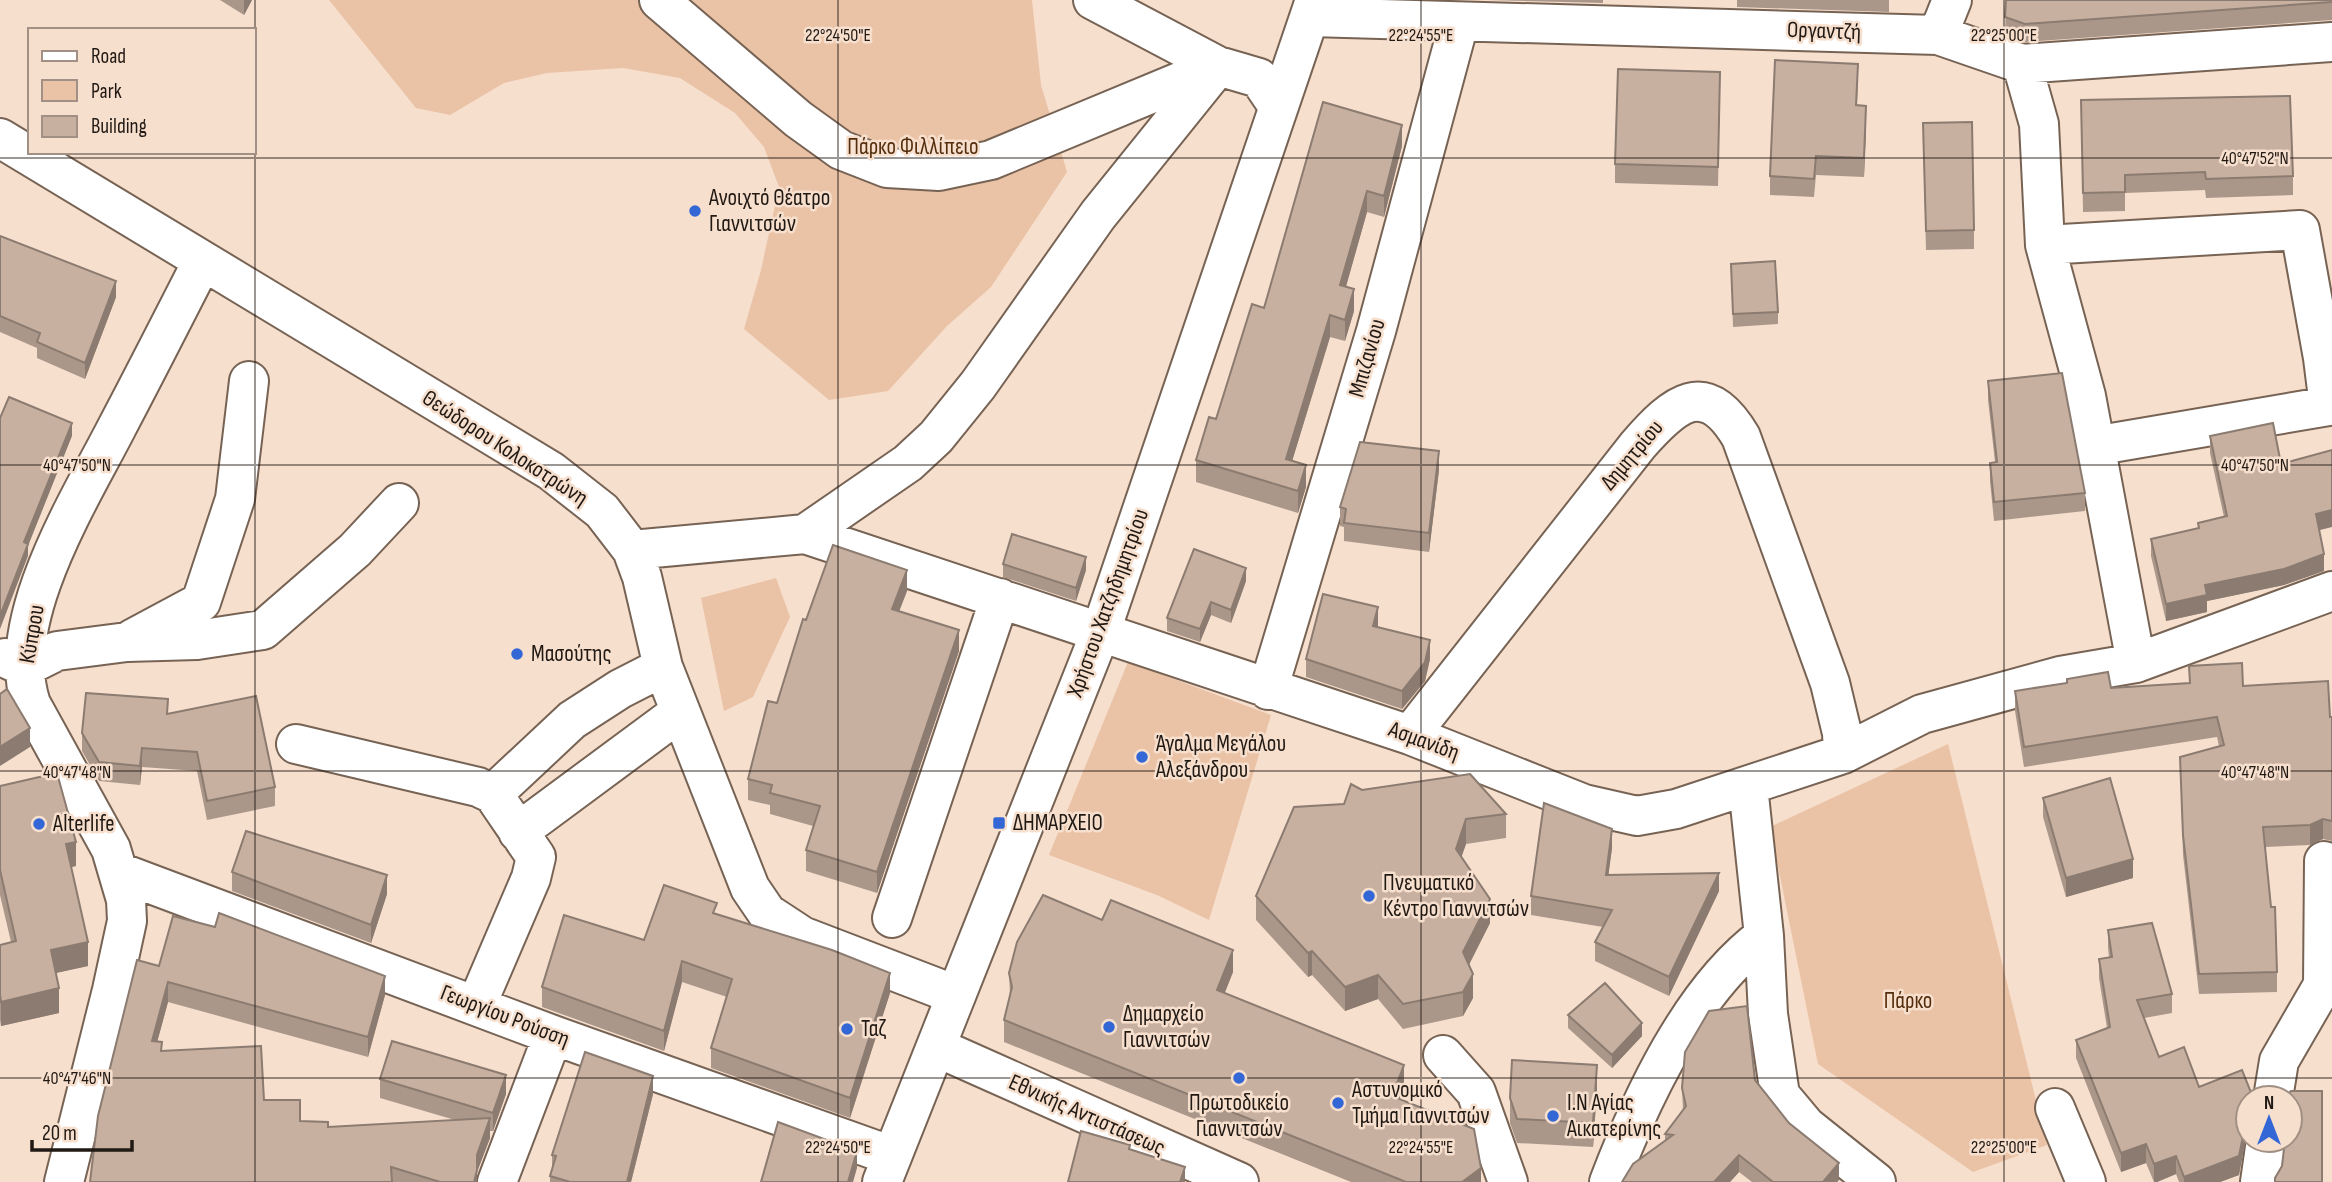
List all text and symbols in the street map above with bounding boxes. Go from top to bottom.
street label: Οργαντζή [1786,16,1862,46]
text: 22°24'50"E [805,25,871,46]
text: 22°24'55"E [1389,25,1453,46]
text: 22°25'00"E [1971,25,2037,46]
legend [28,28,256,154]
text: Road [91,44,126,69]
text: Park [91,79,122,104]
text: Building [91,114,147,139]
park label: Πάρκο Φιλλίπειο [847,133,979,161]
text: 40°47'52"N [2221,148,2289,169]
place label: Ανοιχτό Θέατρο Γιαννιτσών [708,184,830,238]
marker: Ανοιχτό Θέατρο Γιαννιτσών [687,203,703,219]
street label: Μπιζανίου [1342,315,1392,401]
street label: Θεώδορου Κολοκοτρώνη [417,384,593,512]
street label: Δημητρίου [1595,414,1669,496]
text: 40°47'50"N [43,455,111,476]
text: 40°47'50"N [2221,455,2289,476]
street label: Χρήστου Χατζηδημητρίου [1061,505,1155,702]
street label: Κύπρου [13,602,51,666]
place label: Μασούτης [531,640,611,668]
marker: Μασούτης [509,646,525,662]
street label: Ασμανίδη [1384,715,1463,767]
place label: Άγαλμα Μεγάλου Αλεξάνδρου [1155,730,1286,784]
marker: Άγαλμα Μεγάλου Αλεξάνδρου [1134,749,1150,765]
text: 40°47'48"N [43,762,111,783]
text: 40°47'48"N [2221,762,2289,783]
place label: ΔΗΜΑΡΧΕΙΟ [1013,809,1103,837]
place label: Alterlife [52,810,115,838]
marker: ΔΗΜΑΡΧΕΙΟ [991,815,1007,831]
marker: Alterlife [31,816,47,832]
place label: Πνευματικό Κέντρο Γιαννιτσών [1383,869,1529,923]
marker: Πνευματικό Κέντρο Γιαννιτσών [1361,888,1377,904]
street label: Γεωργίου Ρούσση [437,979,573,1053]
park label: Πάρκο [1884,987,1932,1015]
place label: Δημαρχείο Γιαννιτσών [1123,1000,1210,1054]
place label: Ταζ [861,1015,887,1043]
marker: Δημαρχείο Γιαννιτσών [1101,1019,1117,1035]
marker: Ταζ [839,1021,855,1037]
text: 40°47'46"N [43,1068,111,1089]
street label: Εθνικής Αντιστάσεως [1004,1068,1170,1162]
marker: Πρωτοδικείο Γιαννιτσών [1231,1070,1247,1086]
place label: Αστυνομικό Τμήμα Γιαννιτσών [1351,1076,1489,1130]
north arrow [2234,1084,2304,1154]
place label: Πρωτοδικείο Γιαννιτσών [1189,1089,1289,1143]
place label: Ι.Ν Αγίας Αικατερίνης [1566,1089,1661,1143]
text: N [2264,1092,2274,1115]
marker: Αστυνομικό Τμήμα Γιαννιτσών [1330,1095,1346,1111]
scale bar [32,1108,131,1152]
marker: Ι.Ν Αγίας Αικατερίνης [1545,1108,1561,1124]
text: 20 m [42,1121,77,1146]
text: 22°24'50"E [805,1137,871,1158]
text: 22°24'55"E [1389,1137,1453,1158]
text: 22°25'00"E [1971,1137,2037,1158]

